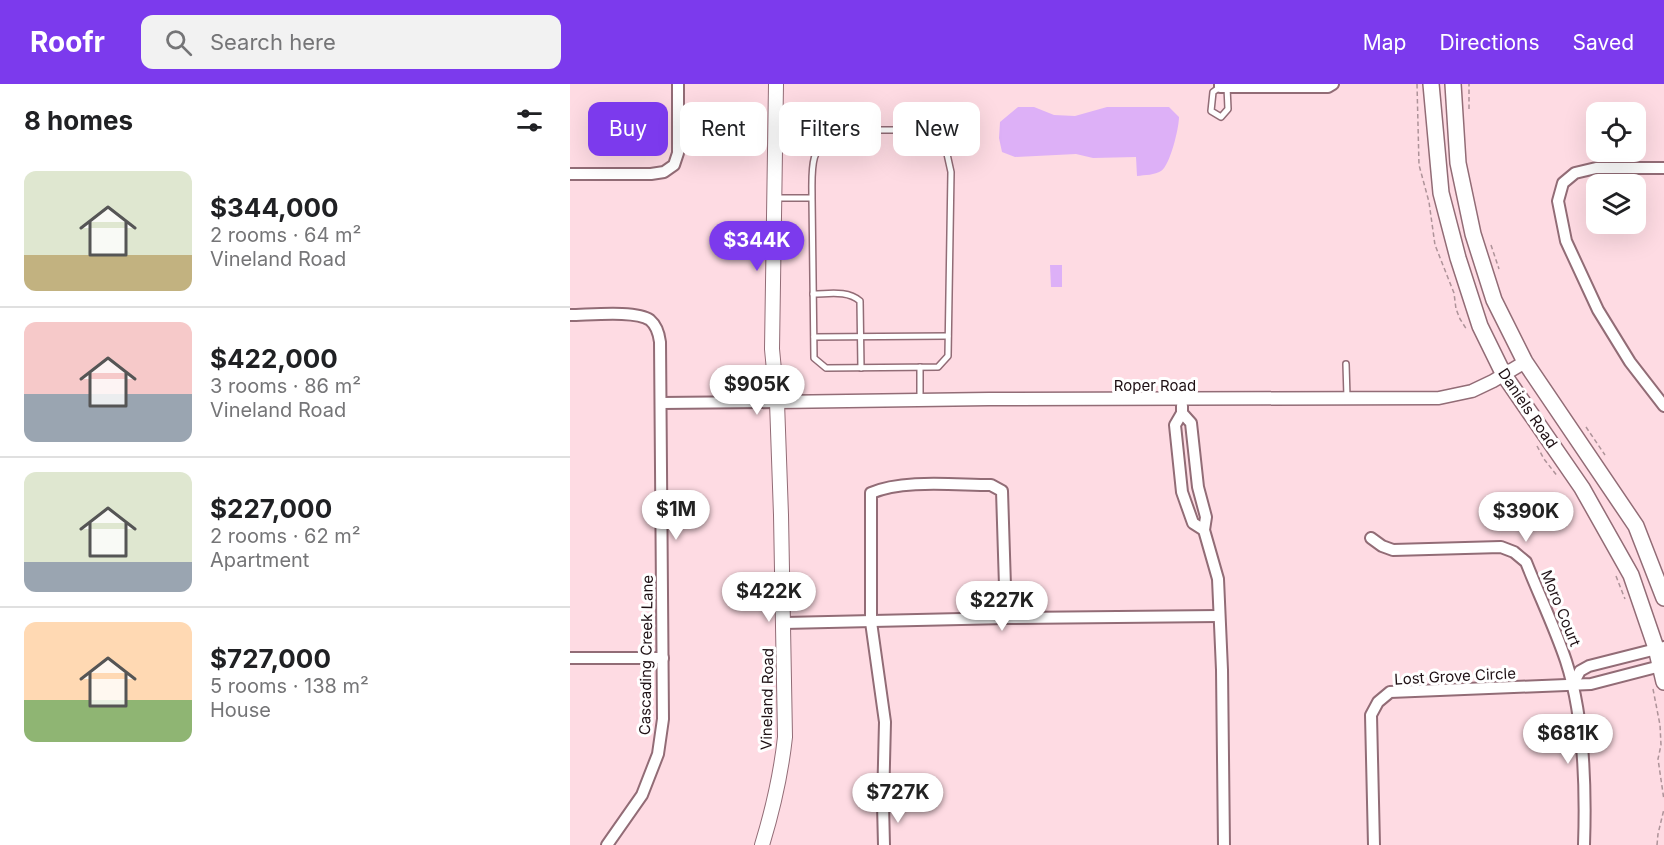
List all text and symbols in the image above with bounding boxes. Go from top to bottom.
search box [141,15,561,69]
text: Roofr [30,25,105,59]
icon: search [162,26,195,59]
text: Search here [210,29,336,55]
text: Map [1363,30,1406,55]
text: Directions [1439,30,1540,55]
text: Saved [1573,30,1634,55]
chip: Buy [588,102,668,156]
chip: Rent [680,102,767,156]
chip: Filters [779,102,881,156]
chip: New [893,102,980,156]
map controls [1586,102,1646,234]
button: locate [1586,102,1646,162]
icon: filters [513,104,546,137]
text: 8 homes [24,105,133,136]
button: layers [1586,174,1646,234]
text: $344,000 [210,192,339,223]
icon: home [72,195,144,267]
pin: $344K [715,221,799,272]
text: 2 rooms · 64 m² [210,223,361,247]
text: $344K [723,228,791,252]
text: Vineland Road [210,247,346,271]
text: $422,000 [210,343,338,374]
icon: home [72,346,144,418]
street label: Daniels Road [1494,364,1562,452]
pin: $905K [715,365,799,416]
text: $905K [724,372,790,396]
text: 3 rooms · 86 m² [210,374,361,398]
street label: Roper Road [1114,376,1196,395]
text: Vineland Road [210,398,346,422]
pin: $1M [647,490,705,541]
pin: $390K [1484,492,1568,543]
text: $227,000 [210,493,332,524]
icon: home [72,496,144,568]
text: $1M [656,497,696,521]
text: $390K [1493,499,1559,523]
text: 2 rooms · 62 m² [210,524,361,548]
text: Apartment [210,548,309,572]
street label: Moro Court [1537,567,1585,649]
pin: $422K [727,572,811,623]
street label: Cascading Creek Lane [635,575,657,735]
text: $422K [736,579,802,603]
pin: $227K [960,581,1044,632]
text: $227K [970,588,1034,612]
text: $727,000 [210,643,331,674]
icon: home [72,646,144,718]
street label: Vineland Road [757,648,777,750]
street label: Lost Grove Circle [1394,663,1516,689]
text: 5 rooms · 138 m² [210,674,369,698]
text: House [210,698,271,722]
pin: $681K [1526,714,1610,765]
text: $681K [1537,721,1599,745]
pin: $727K [856,773,940,824]
text: $727K [866,780,930,804]

